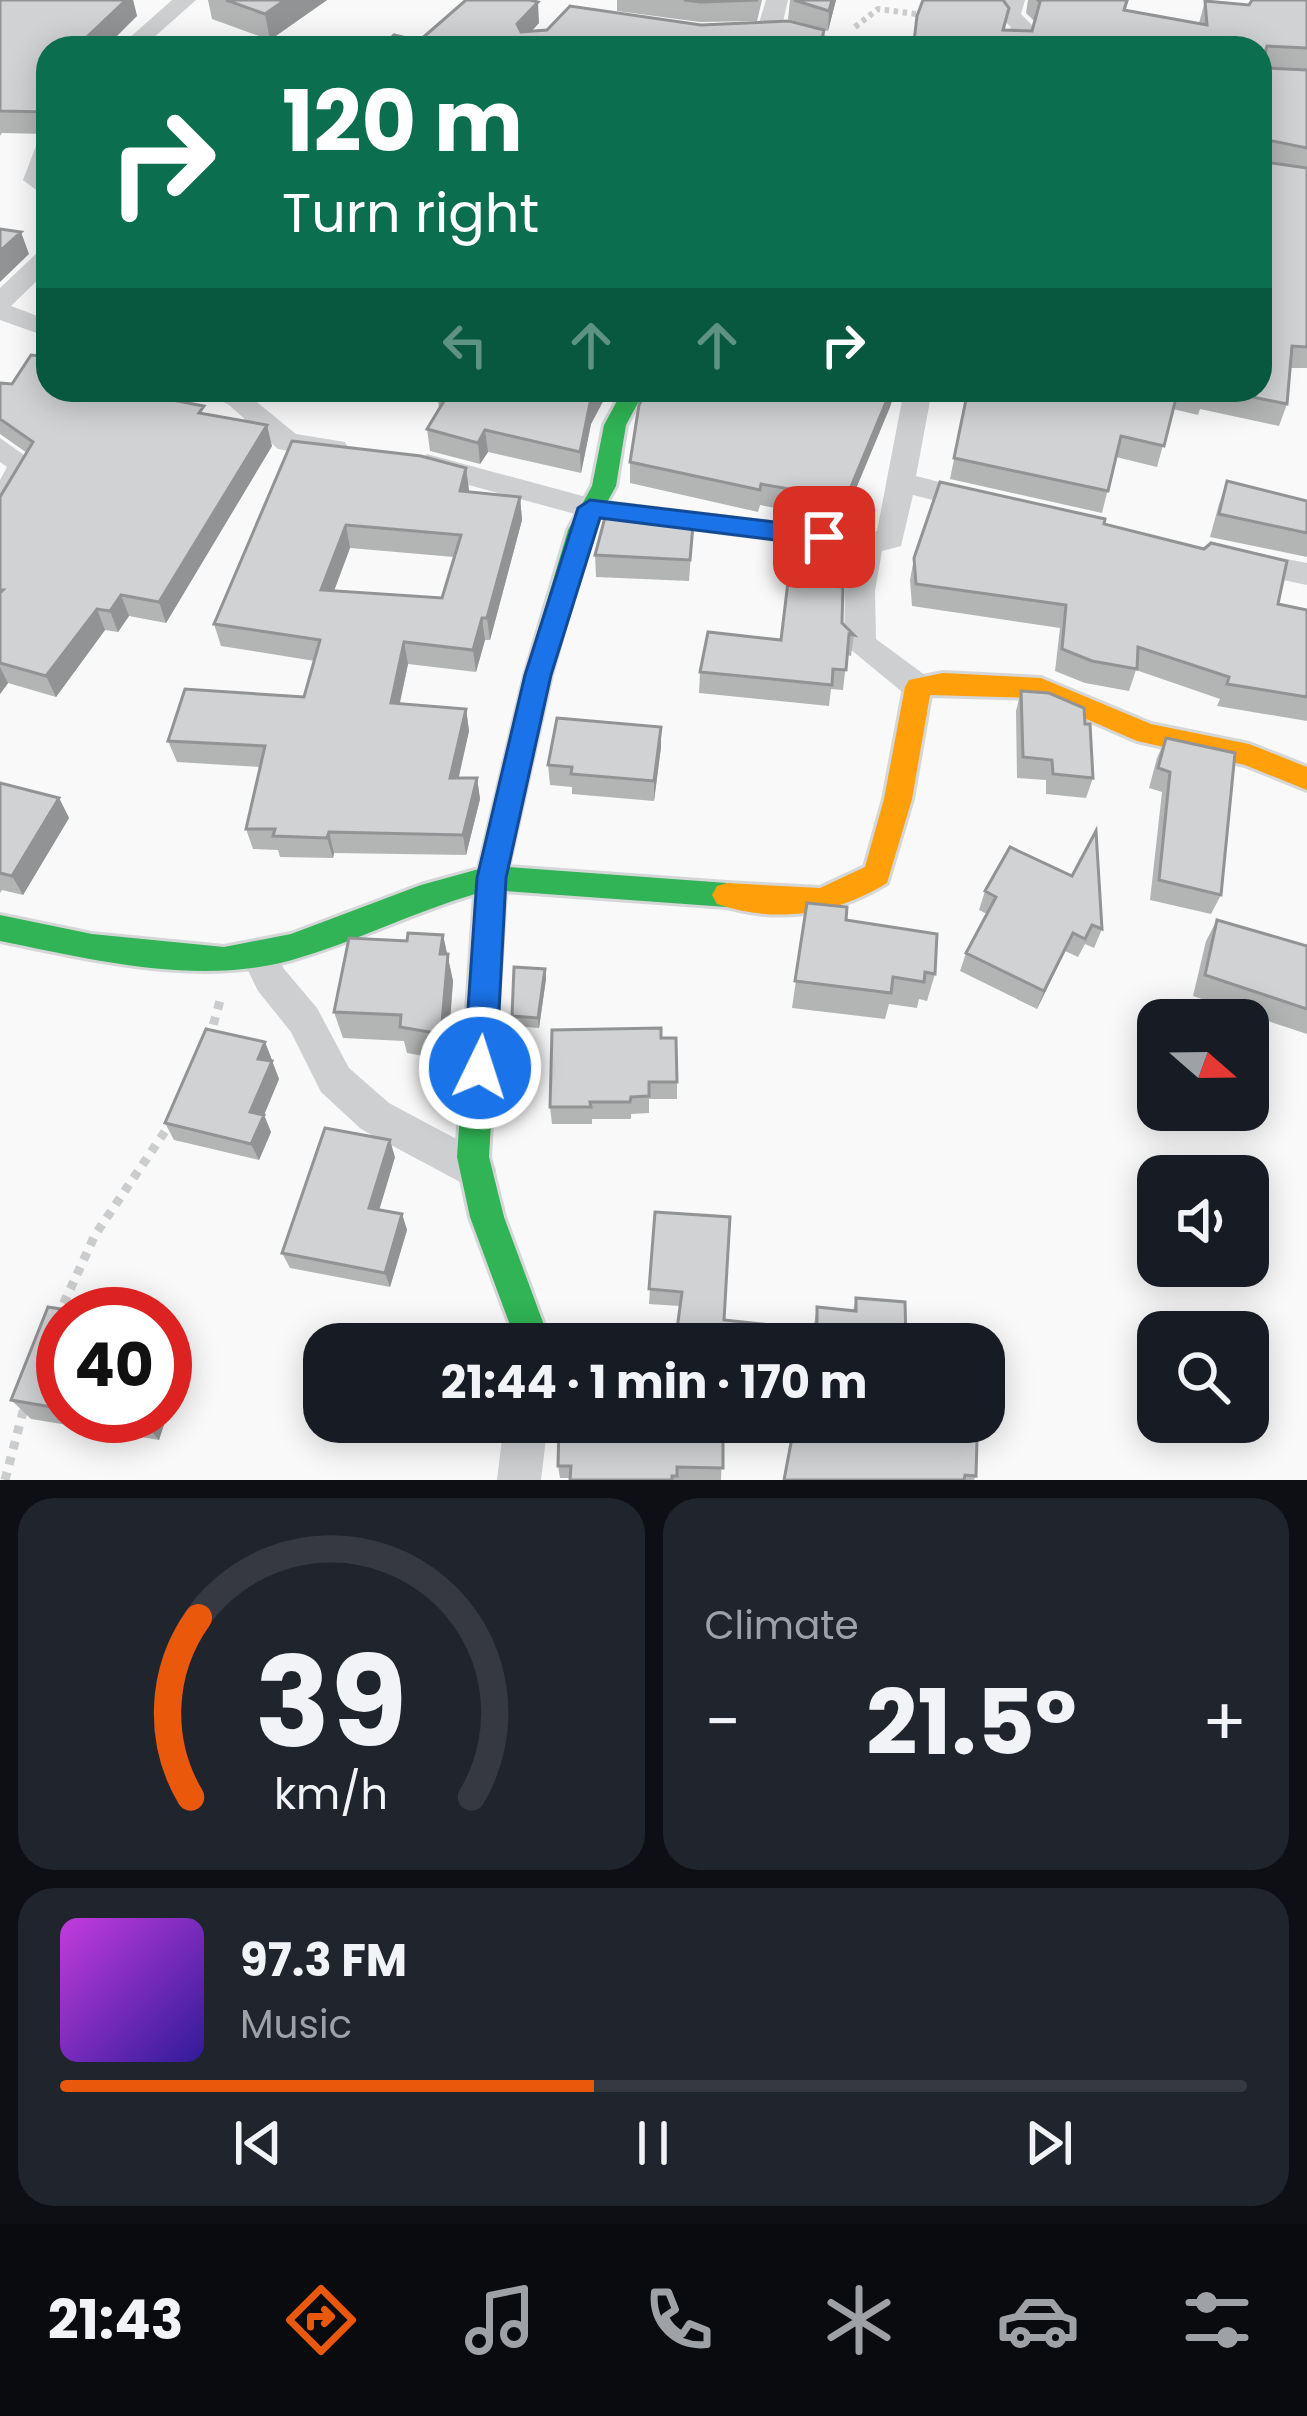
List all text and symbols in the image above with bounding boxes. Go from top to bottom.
text: 120 m [282,63,523,180]
icon: right [84,84,240,240]
text: Turn right [282,175,539,251]
icon: left [432,312,498,378]
icon: ahead [558,312,624,378]
icon: ahead [684,312,750,378]
icon: right [810,312,876,378]
pin [773,486,875,588]
icon: arrive [791,504,857,570]
north arrow [1137,999,1269,1131]
map controls [1137,999,1269,1443]
position arrow [417,1005,543,1131]
button: sound [1137,1155,1269,1287]
speed limit sign: 40 [36,1287,192,1443]
button: search [1137,1311,1269,1443]
text: 21:44 · 1 min · 170 m [441,1351,867,1414]
text: Climate [705,1598,859,1653]
text: 39 [255,1615,407,1790]
text: 21.5° [866,1659,1077,1786]
text: − [705,1676,741,1768]
text: + [1202,1676,1247,1768]
text: km/h [274,1764,388,1824]
text: 97.3 FM [240,1929,407,1992]
text: Music [240,1997,352,2052]
icon: previous [225,2110,291,2176]
icon: pause [620,2110,686,2176]
icon: next [1016,2110,1082,2176]
icon: directions [279,2278,363,2362]
icon: music [458,2278,542,2362]
icon: phone [637,2278,721,2362]
icon: climate [817,2278,901,2362]
icon: car [996,2278,1080,2362]
icon: filters [1175,2278,1259,2362]
text: 21:43 [48,2282,183,2358]

